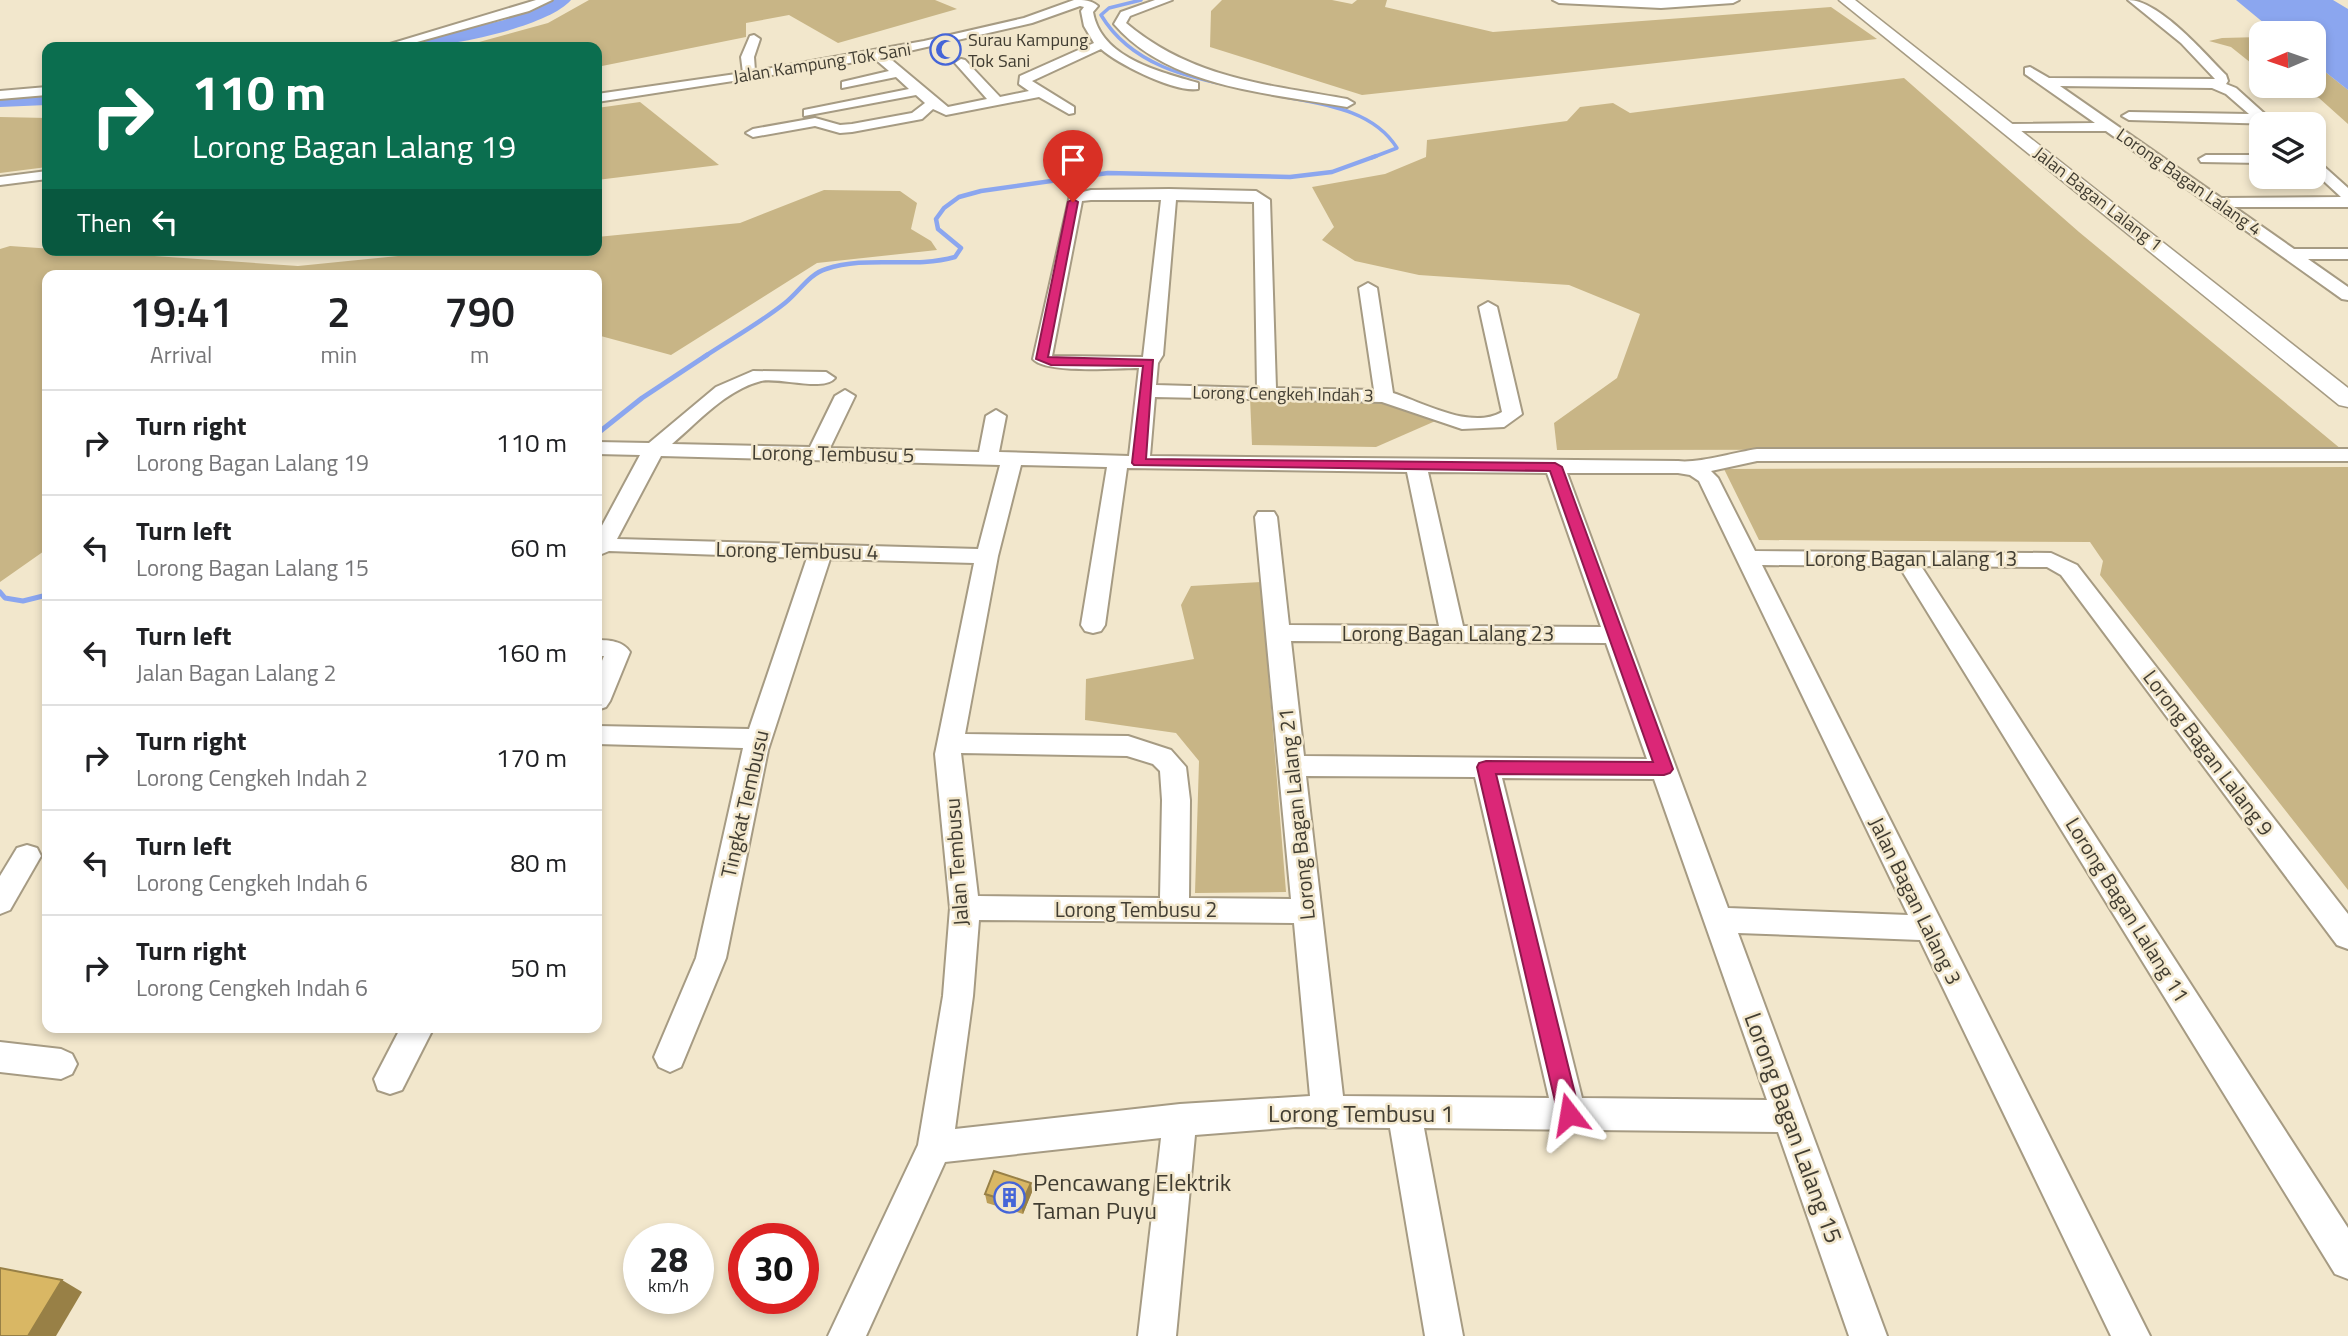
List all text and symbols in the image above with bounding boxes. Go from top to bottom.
north arrow [2249,21,2326,98]
map controls [2249,21,2326,189]
place label: Surau Kampung Tok Sani [968,26,1088,74]
mosque icon: Surau Kampung Tok Sani [928,33,962,67]
street label: Jalan Kampung Tok Sani [731,35,913,90]
text: 110 m [192,54,326,129]
icon: right [77,70,168,161]
button: layers [2249,112,2326,189]
street label: Lorong Bagan Lalang 4 [2111,121,2268,242]
text: Lorong Bagan Lalang 19 [192,122,516,170]
pin [1043,130,1103,202]
street label: Jalan Bagan Lalang 1 [2028,140,2168,258]
icon: arrive [1054,141,1092,179]
text: Then [77,203,132,242]
icon: left [146,203,184,241]
text: 19:41 [129,279,233,343]
text: 2 [327,279,351,343]
text: 790 [444,279,515,343]
text: Arrival [150,337,212,372]
text: min [320,337,357,372]
text: m [470,337,489,372]
street label: Lorong Cengkeh Indah 3 [1192,378,1374,409]
text: Turn right [136,406,247,445]
text: 110 m [496,423,567,462]
icon: right [77,424,115,462]
street label: Lorong Tembusu 5 [751,436,915,470]
text: Lorong Bagan Lalang 19 [136,445,369,480]
text: Turn left [136,511,231,550]
text: 60 m [510,528,567,567]
icon: left [77,529,115,567]
street label: Lorong Tembusu 4 [715,533,879,567]
street label: Lorong Bagan Lalang 13 [1805,542,2017,574]
text: Lorong Bagan Lalang 15 [136,550,369,585]
text: Turn left [136,616,231,655]
street label: Lorong Bagan Lalang 23 [1342,617,1554,649]
text: 160 m [496,633,567,672]
icon: left [77,634,115,672]
text: Jalan Bagan Lalang 2 [136,655,336,690]
street label: Lorong Bagan Lalang 9 [2136,663,2282,842]
street label: Lorong Bagan Lalang 21 [1269,707,1323,922]
text: Turn right [136,721,247,760]
street label: Tingkat Tembusu [711,727,777,881]
text: 170 m [496,738,567,777]
icon: right [77,739,115,777]
text: Lorong Cengkeh Indah 2 [136,760,368,795]
street label: Jalan Tembusu [936,797,976,927]
street label: Jalan Bagan Lalang 3 [1861,811,1970,990]
street label: Lorong Bagan Lalang 11 [2058,811,2198,1008]
text: Turn left [136,826,231,865]
text: 80 m [510,843,567,882]
icon: left [77,844,115,882]
text: Lorong Cengkeh Indah 6 [136,865,368,900]
street label: Lorong Tembusu 2 [1055,893,1217,925]
text: Turn right [136,931,247,970]
text: 50 m [510,948,567,987]
icon: right [77,949,115,987]
text: Lorong Cengkeh Indah 6 [136,970,368,1005]
street label: Lorong Bagan Lalang 15 [1735,1007,1852,1248]
position arrow [1532,1077,1606,1151]
street label: Lorong Tembusu 1 [1268,1095,1454,1131]
place label: Pencawang Elektrik Taman Puyu [1033,1164,1232,1228]
building icon: Pencawang Elektrik Taman Puyu [993,1180,1027,1214]
speed limit sign: 30 [728,1223,819,1314]
text: 28 [649,1232,688,1286]
text: km/h [648,1272,689,1299]

